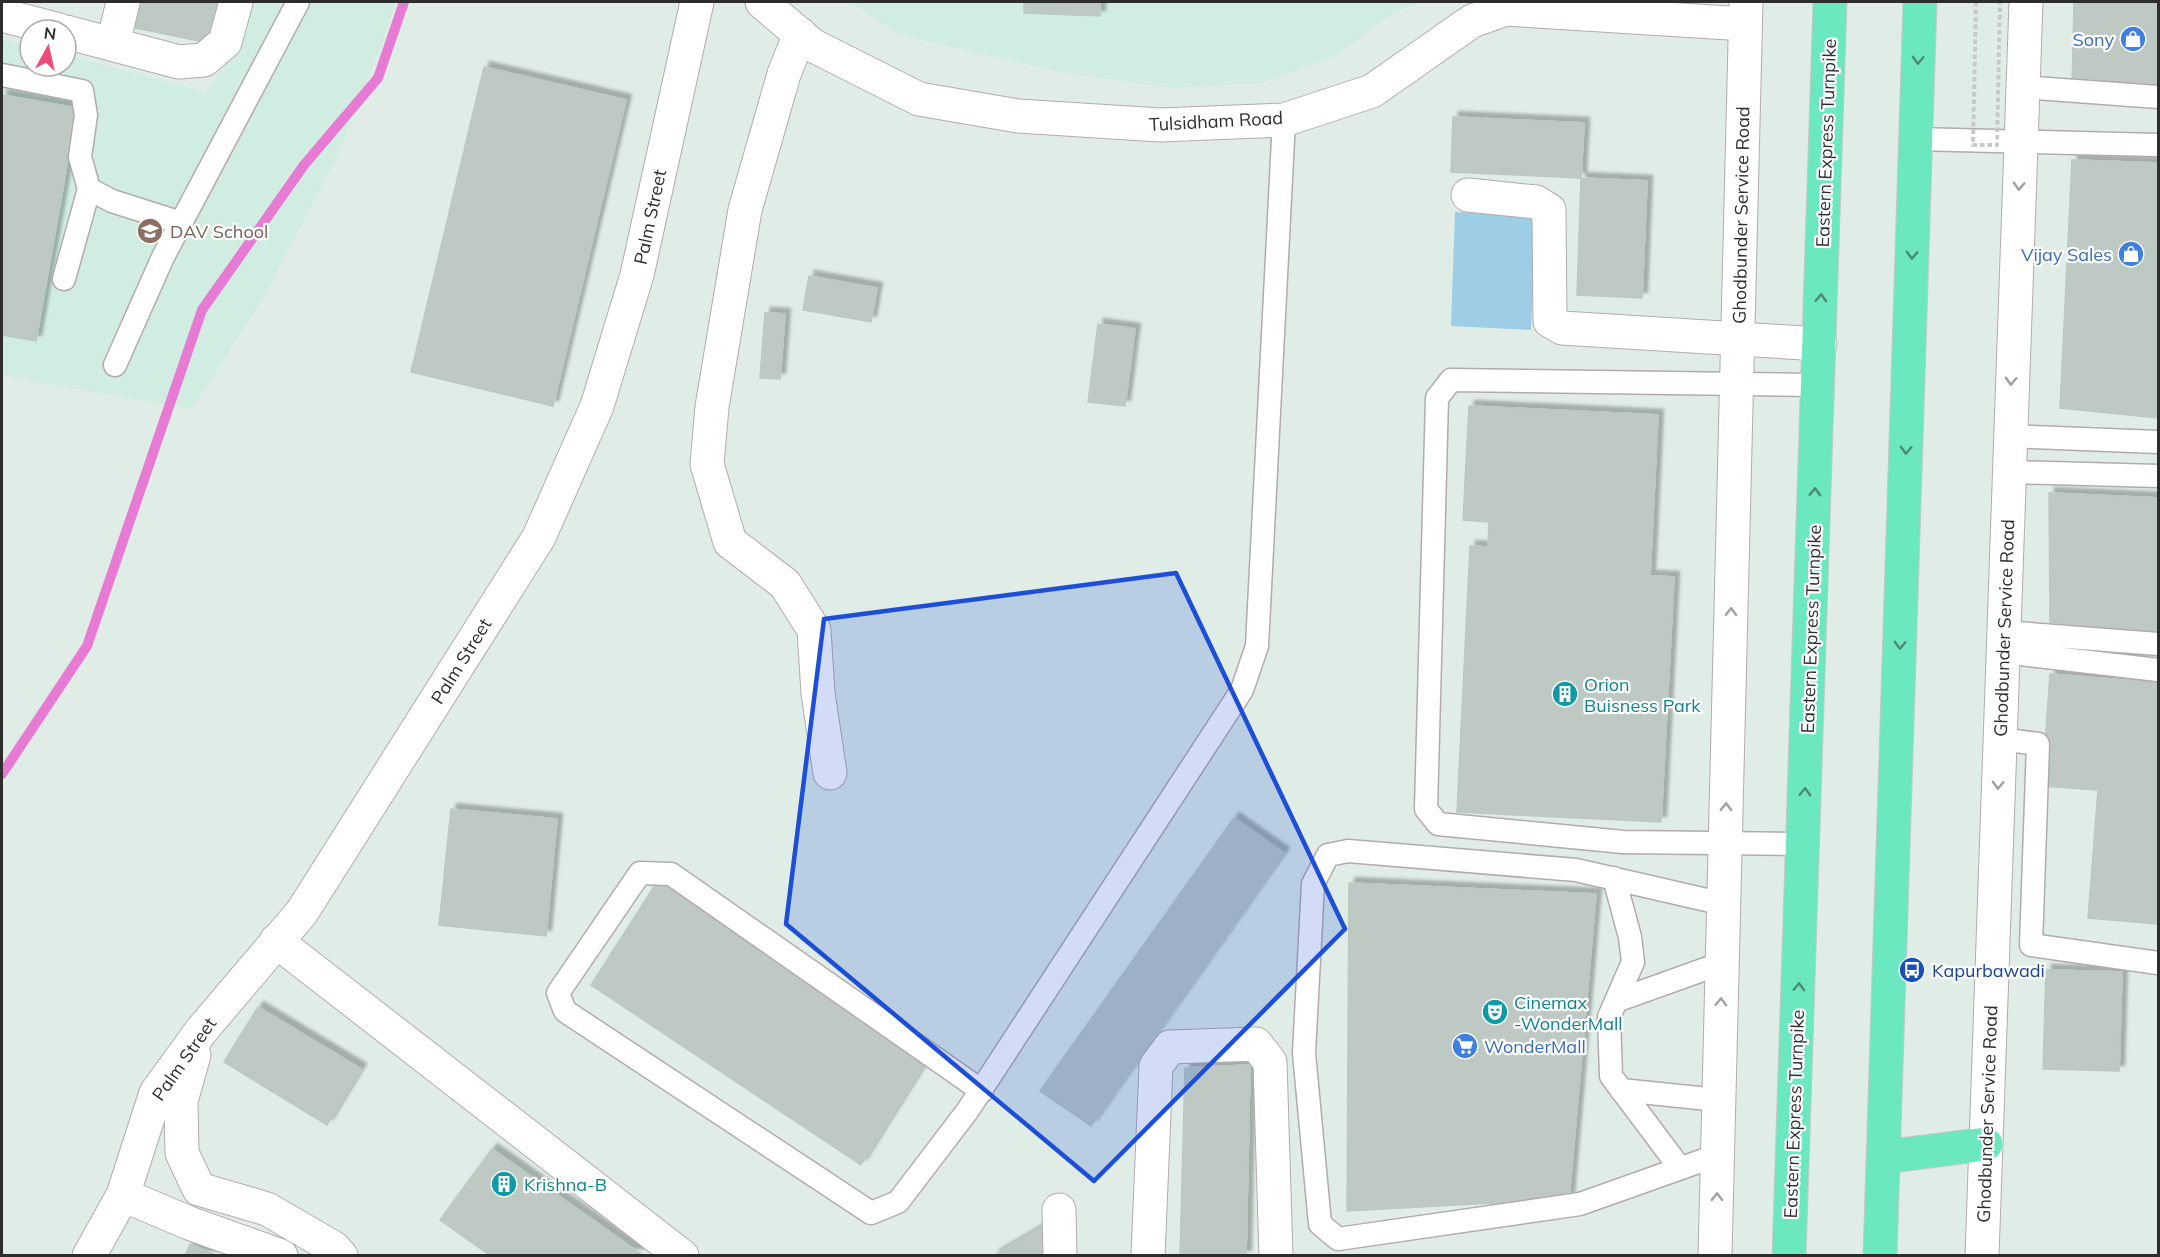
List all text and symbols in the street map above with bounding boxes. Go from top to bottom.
north arrow [18,18,78,78]
text: N [43,22,57,44]
shop icon: Sony [2118,24,2148,54]
place label: Sony [2072,28,2114,51]
street label: Eastern Express Turnpike [1811,38,1841,248]
one-way arrow [1912,55,1925,64]
street label: Tulsidham Road [1148,106,1284,136]
street label: Ghodbunder Service Road [1728,106,1754,324]
street label: Palm Street [629,167,671,267]
one-way arrow [2012,181,2025,190]
school or university icon: DAV School [135,216,165,246]
place label: DAV School [170,220,268,243]
shop icon: Vijay Sales [2116,239,2146,269]
place label: Vijay Sales [2021,243,2112,266]
one-way arrow [1906,250,1919,259]
one-way arrow [1815,293,1827,302]
one-way arrow [2005,376,2017,385]
one-way arrow [1900,445,1912,454]
one-way arrow [1809,488,1821,497]
street label: Ghodbunder Service Road [1989,519,2019,737]
street label: Eastern Express Turnpike [1796,524,1826,734]
one-way arrow [1725,608,1737,617]
street label: Palm Street [426,614,496,708]
one-way arrow [1894,640,1906,649]
place label: Orion Buisness Park [1584,673,1701,717]
building icon: Orion Buisness Park [1550,679,1580,709]
one-way arrow [1992,781,2005,790]
one-way arrow [1799,788,1812,797]
one-way arrow [1720,803,1732,812]
bus stop icon: Kapurbawadi [1897,955,1927,985]
place label: Kapurbawadi [1932,959,2045,982]
one-way arrow [1793,983,1805,992]
place label: Cinemax -WonderMall [1514,991,1623,1035]
theatre icon: Cinemax -WonderMall [1480,997,1510,1027]
one-way arrow [1714,998,1727,1007]
street label: Ghodbunder Service Road [1972,1005,2002,1223]
street label: Eastern Express Turnpike [1779,1009,1809,1219]
street label: Palm Street [147,1013,221,1105]
supermarket icon: WonderMall [1450,1031,1480,1061]
place label: WonderMall [1484,1035,1586,1058]
building icon: Krishna-B [489,1169,519,1199]
place label: Krishna-B [524,1173,607,1196]
one-way arrow [1710,1193,1723,1202]

